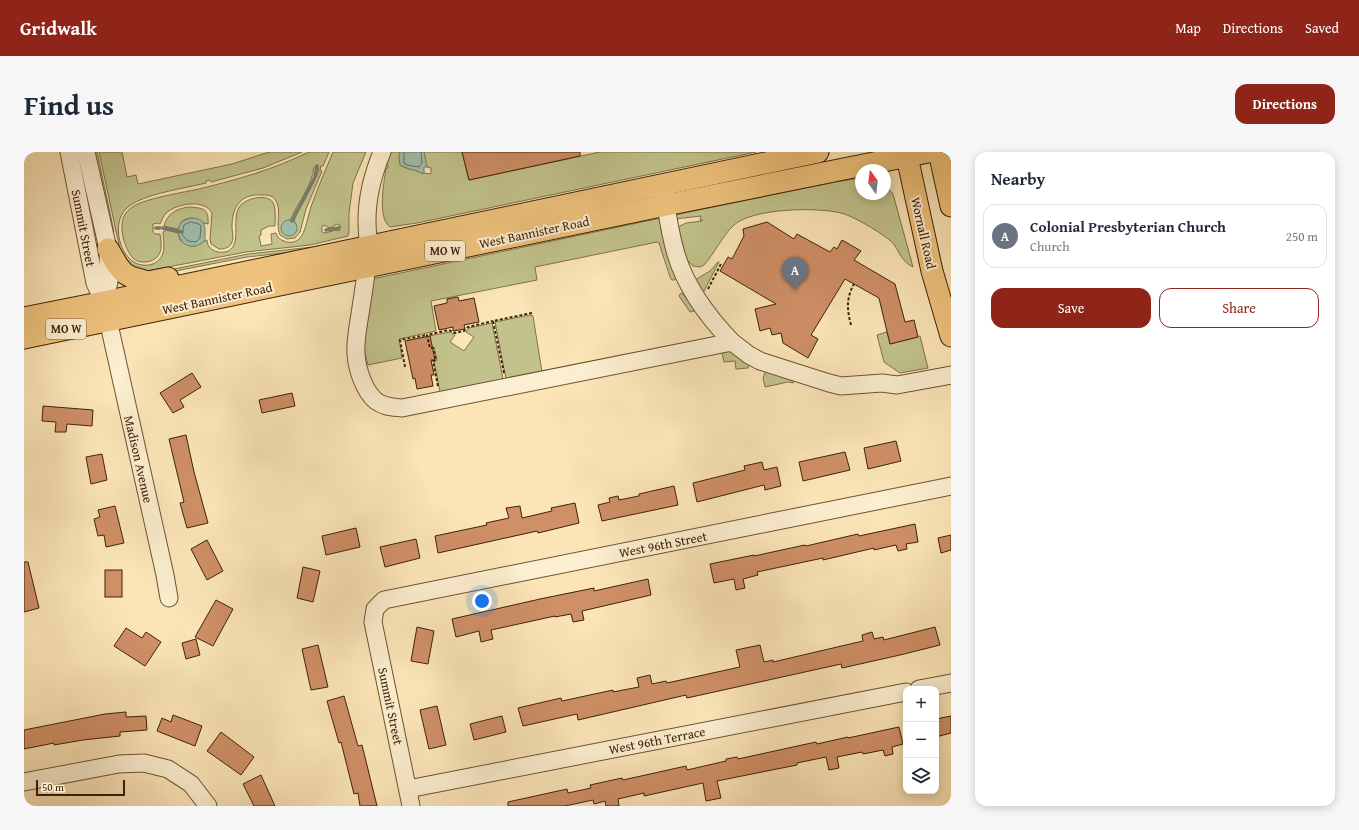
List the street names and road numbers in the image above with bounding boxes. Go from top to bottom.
street label: Summit Street [67,188,100,269]
street label: Wornall Road [906,195,941,271]
street label: West Bannister Road [477,212,591,253]
road number: MO W [425,241,465,261]
street label: West Bannister Road [160,278,274,319]
road number: MO W [46,319,86,339]
street label: Madison Avenue [119,413,158,505]
street label: West 96th Street [617,527,709,562]
street label: Summit Street [373,666,408,747]
street label: West 96th Terrace [607,722,707,759]

